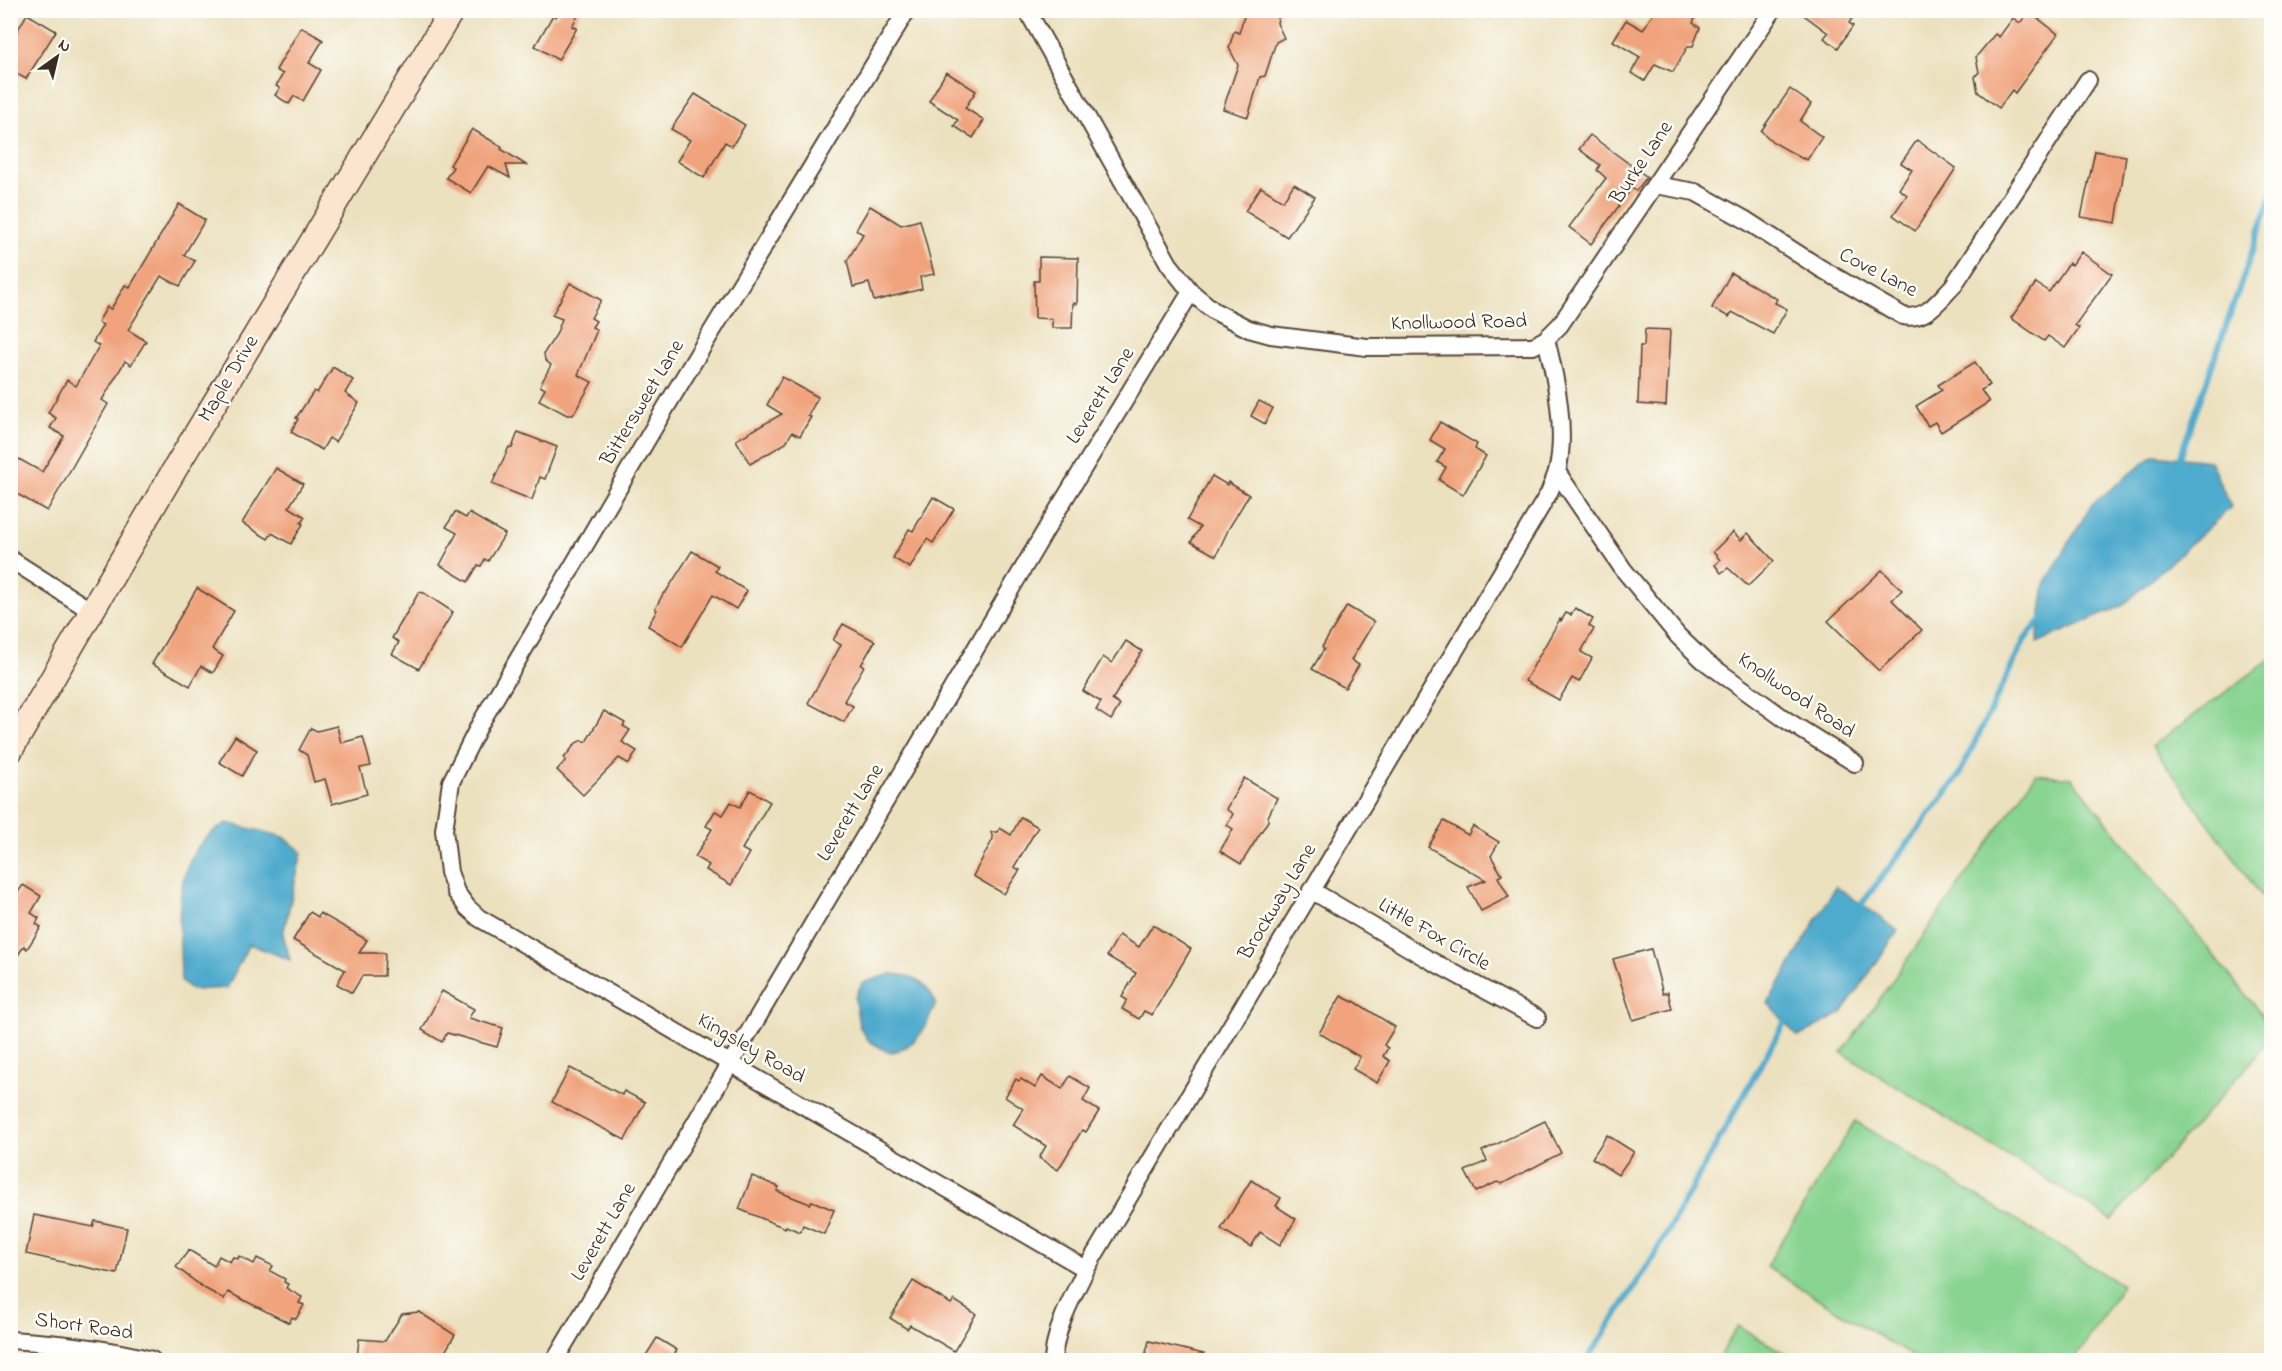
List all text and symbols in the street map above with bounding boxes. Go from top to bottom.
north arrow [27,27,87,87]
text: N [53,33,76,59]
street label: Burke Lane [1602,115,1681,212]
street label: Cove Lane [1833,240,1923,306]
street label: Knollwood Road [1391,307,1527,339]
street label: Maple Drive [191,329,267,428]
street label: Bittersweet Lane [593,334,693,473]
street label: Leverett Lane [1059,341,1143,450]
street label: Knollwood Road [1731,646,1861,747]
street label: Leverett Lane [810,758,892,868]
street label: Brockway Lane [1231,838,1327,968]
street label: Little Fox Circle [1372,891,1496,980]
street label: Kingsley Road [691,1006,811,1094]
street label: Leverett Lane [564,1177,645,1287]
street label: Short Road [33,1305,135,1349]

